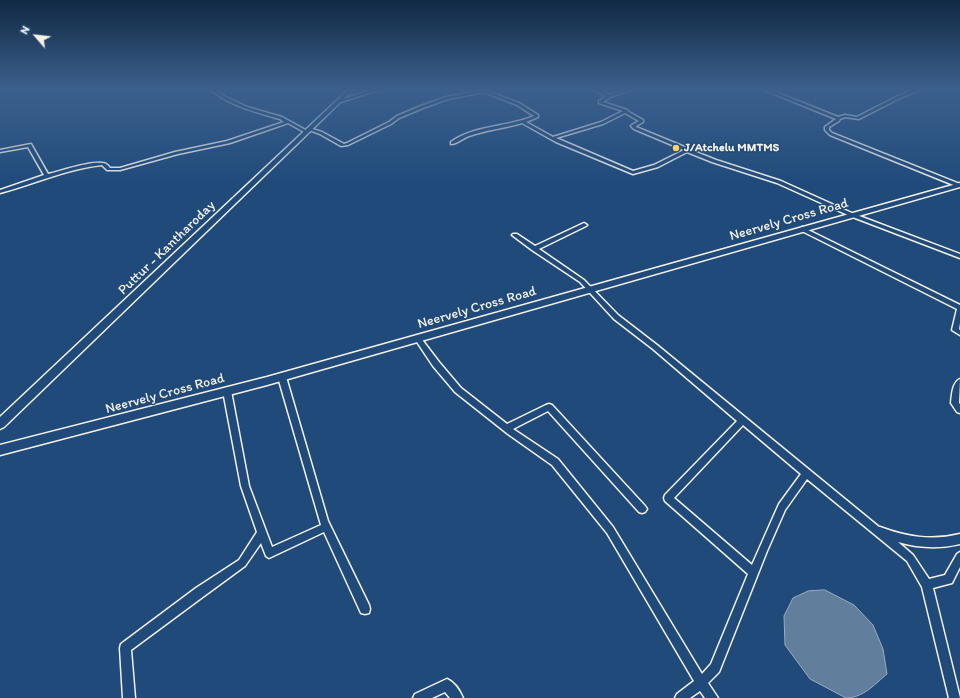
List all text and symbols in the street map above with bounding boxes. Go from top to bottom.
north arrow [16,16,56,56]
text: N [17,24,32,36]
place label: J/Atchelu MMTMS [684,141,779,155]
marker: J/Atchelu MMTMS [671,143,681,153]
street label: Neervely Cross Road [728,195,850,245]
street label: Puttur - Kantharoday [115,197,219,299]
street label: Neervely Cross Road [416,283,538,333]
street label: Neervely Cross Road [104,370,226,418]

